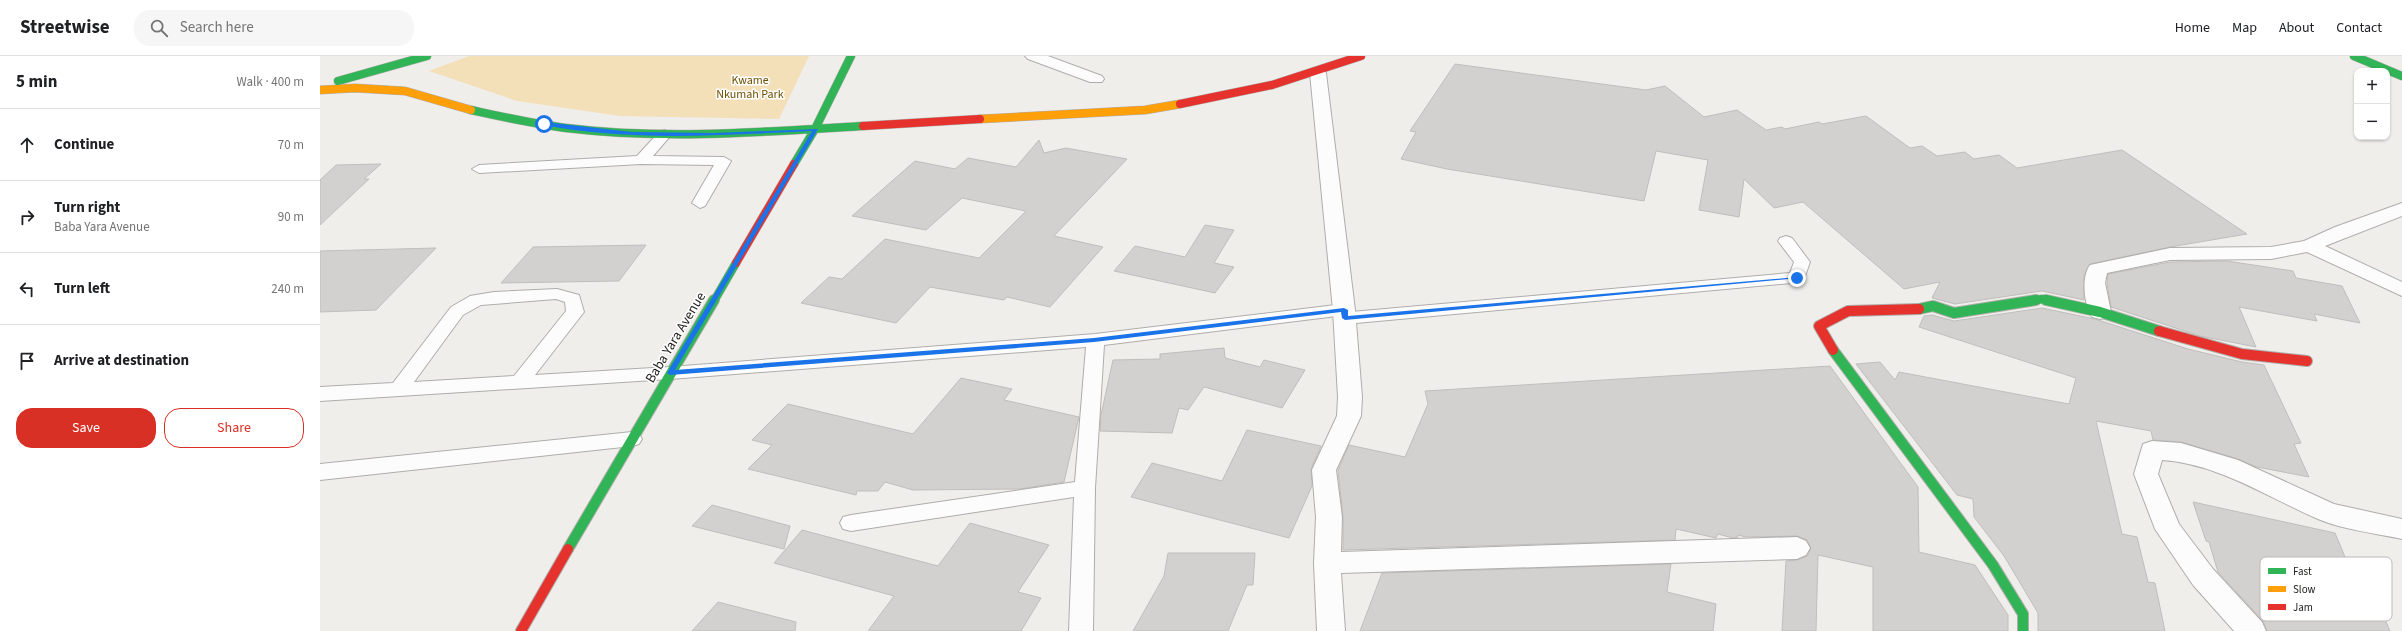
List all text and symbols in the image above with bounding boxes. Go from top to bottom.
search box [134,10,414,46]
text: Streetwise [20,14,110,41]
icon: search [148,17,170,39]
text: Search here [180,17,254,38]
text: Home [2175,18,2210,38]
text: Map [2232,18,2257,38]
text: About [2279,18,2314,38]
text: Contact [2336,18,2382,38]
map controls [2354,68,2390,140]
button: + [2354,68,2390,104]
text: 5 min [16,70,57,94]
park label: Kwame Nkumah Park [716,72,784,103]
text: Walk · 400 m [236,73,304,91]
button: − [2354,104,2390,140]
route start [535,115,553,133]
icon: ahead [16,134,38,156]
text: Continue [54,134,114,155]
text: 70 m [278,136,304,154]
text: Turn right [54,197,120,218]
icon: right [16,206,38,228]
text: 90 m [278,208,304,226]
text: Baba Yara Avenue [54,218,150,236]
route end [1788,269,1806,287]
icon: left [16,278,38,300]
text: Turn left [54,278,110,299]
text: 240 m [271,280,304,298]
street label: Baba Yara Avenue [641,288,711,387]
icon: arrive [16,350,38,372]
text: Arrive at destination [54,350,189,371]
button: Save [16,408,156,448]
button: Share [164,408,304,448]
legend [2260,557,2392,621]
text: Fast [2293,564,2312,579]
text: Slow [2293,582,2316,597]
text: Jam [2293,600,2313,615]

